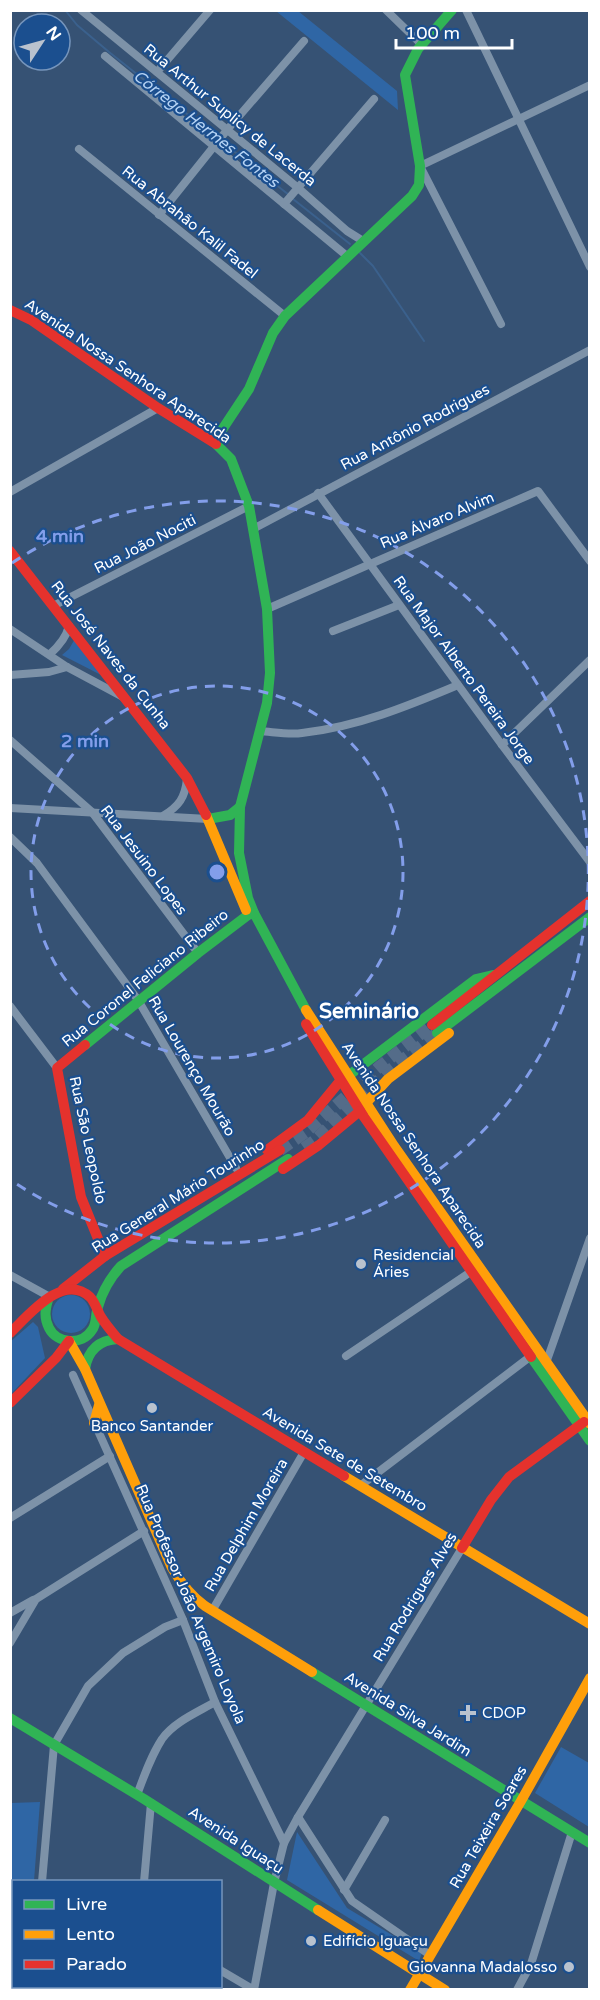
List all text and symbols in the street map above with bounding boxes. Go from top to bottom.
north arrow [12,12,72,72]
scale bar [396,12,512,50]
text: 100 m [405,22,460,44]
text: N [41,23,65,45]
street label: Rua Arthur Suplicy de Lacerda [140,40,320,190]
water label: Córrego Hermes Fontes [129,66,284,193]
street label: Rua Abrahão Kalil Fadel [119,162,261,282]
street label: Avenida Nossa Senhora Aparecida [21,295,235,447]
street label: Rua Antônio Rodrigues [338,380,492,474]
street label: Rua Álvaro Alvim [377,488,497,552]
street label: Rua João Nociti [91,511,199,577]
text: 4 min [36,525,84,547]
street label: Rua Major Alberto Pereira Jorge [390,572,538,768]
street label: Rua José Naves da Cunha [47,577,175,733]
text: 2 min [61,730,109,752]
street label: Rua Jesuino Lopes [97,802,191,918]
centre of rings [207,862,227,882]
street label: Rua Coronel Feliciano Ribeiro [58,905,232,1051]
street label: Rua Lourenço Mourão [144,993,240,1139]
district label: Seminário [319,999,419,1024]
street label: Avenida Nossa Senhora Aparecida [338,1038,490,1252]
street label: Rua São Leopoldo [66,1075,110,1205]
street label: Rua General Mário Tourinho [88,1135,268,1257]
place label: Residencial Áries [373,1246,454,1281]
marker: Residencial Áries [354,1257,368,1271]
marker: Banco Santander [145,1401,159,1415]
street label: Avenida Sete de Setembro [259,1403,431,1515]
place label: Banco Santander [91,1417,214,1435]
street label: Rua Delphim Moreira [201,1455,291,1595]
street label: Rua Professor João Argemiro Loyola [132,1481,250,1727]
street label: Rua Rodrigues Alves [369,1529,461,1665]
street label: Avenida Silva Jardim [341,1668,475,1760]
marker: CDOP [459,1704,477,1722]
place label: CDOP [482,1704,526,1722]
street label: Rua Teixeira Soares [446,1762,530,1892]
street label: Avenida Iguaçu [185,1803,287,1877]
legend [12,1880,222,1988]
text: Livre [66,1893,107,1915]
text: Lento [66,1923,115,1945]
place label: Edifício Iguaçu [323,1932,428,1950]
marker: Edifício Iguaçu [304,1934,318,1948]
text: Parado [66,1953,127,1975]
place label: Giovanna Madalosso [409,1958,557,1976]
marker: Giovanna Madalosso [562,1960,576,1974]

